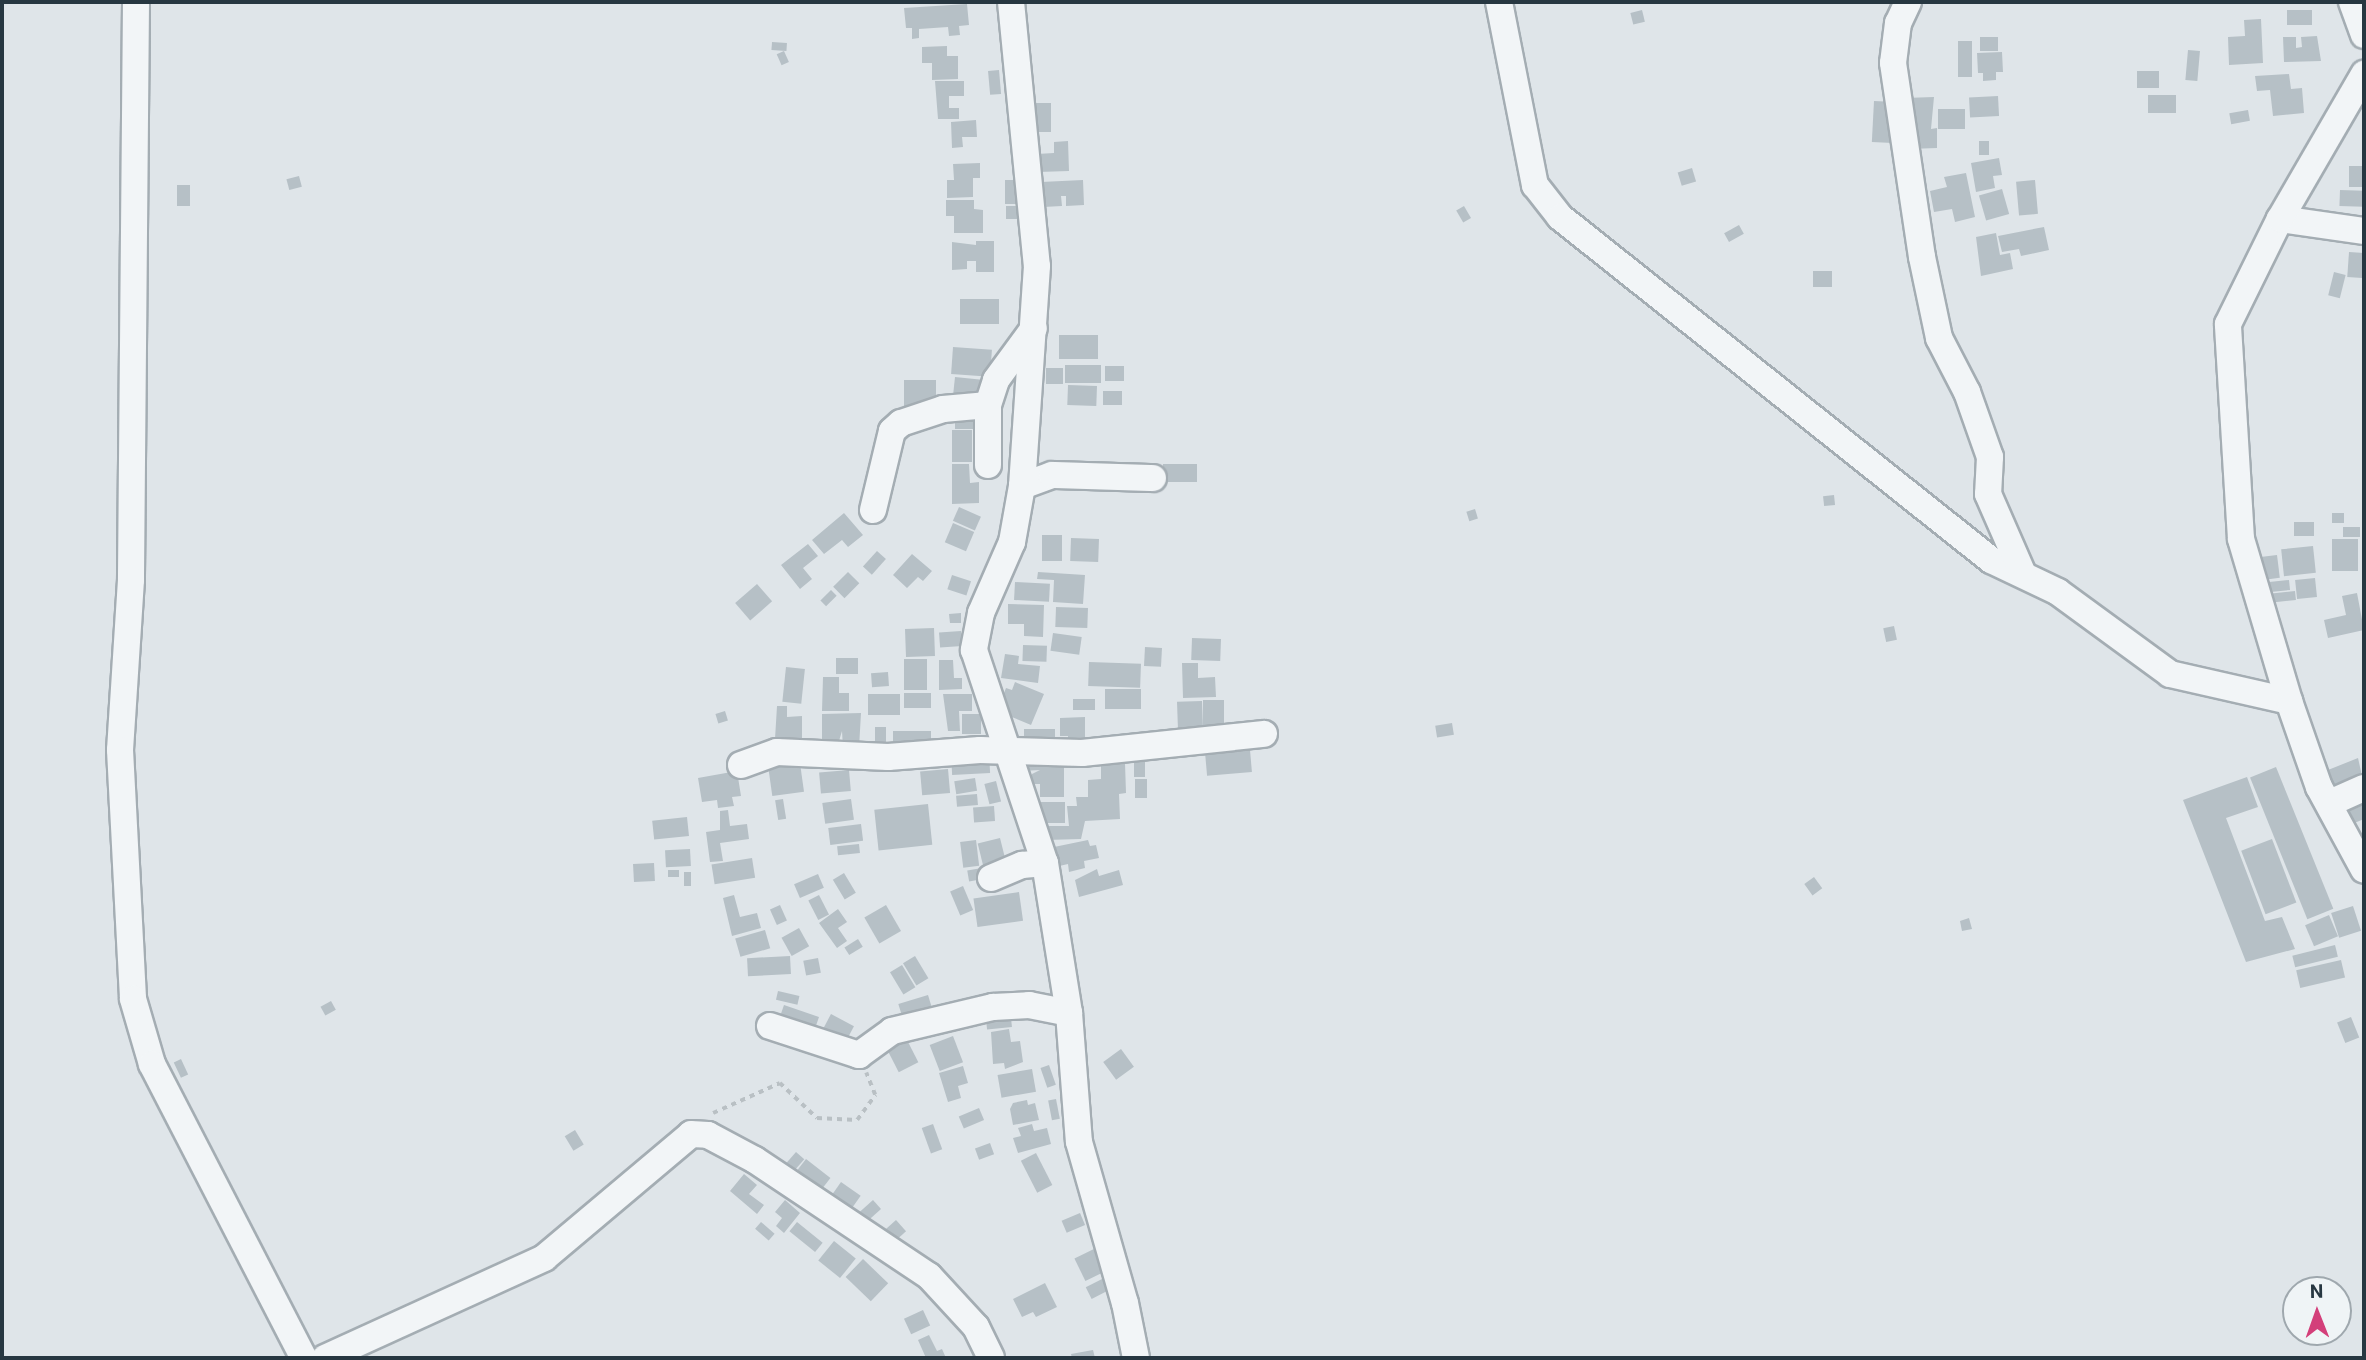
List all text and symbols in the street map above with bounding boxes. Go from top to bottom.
north arrow [2282,1276,2352,1346]
text: N [2310,1280,2324,1303]

